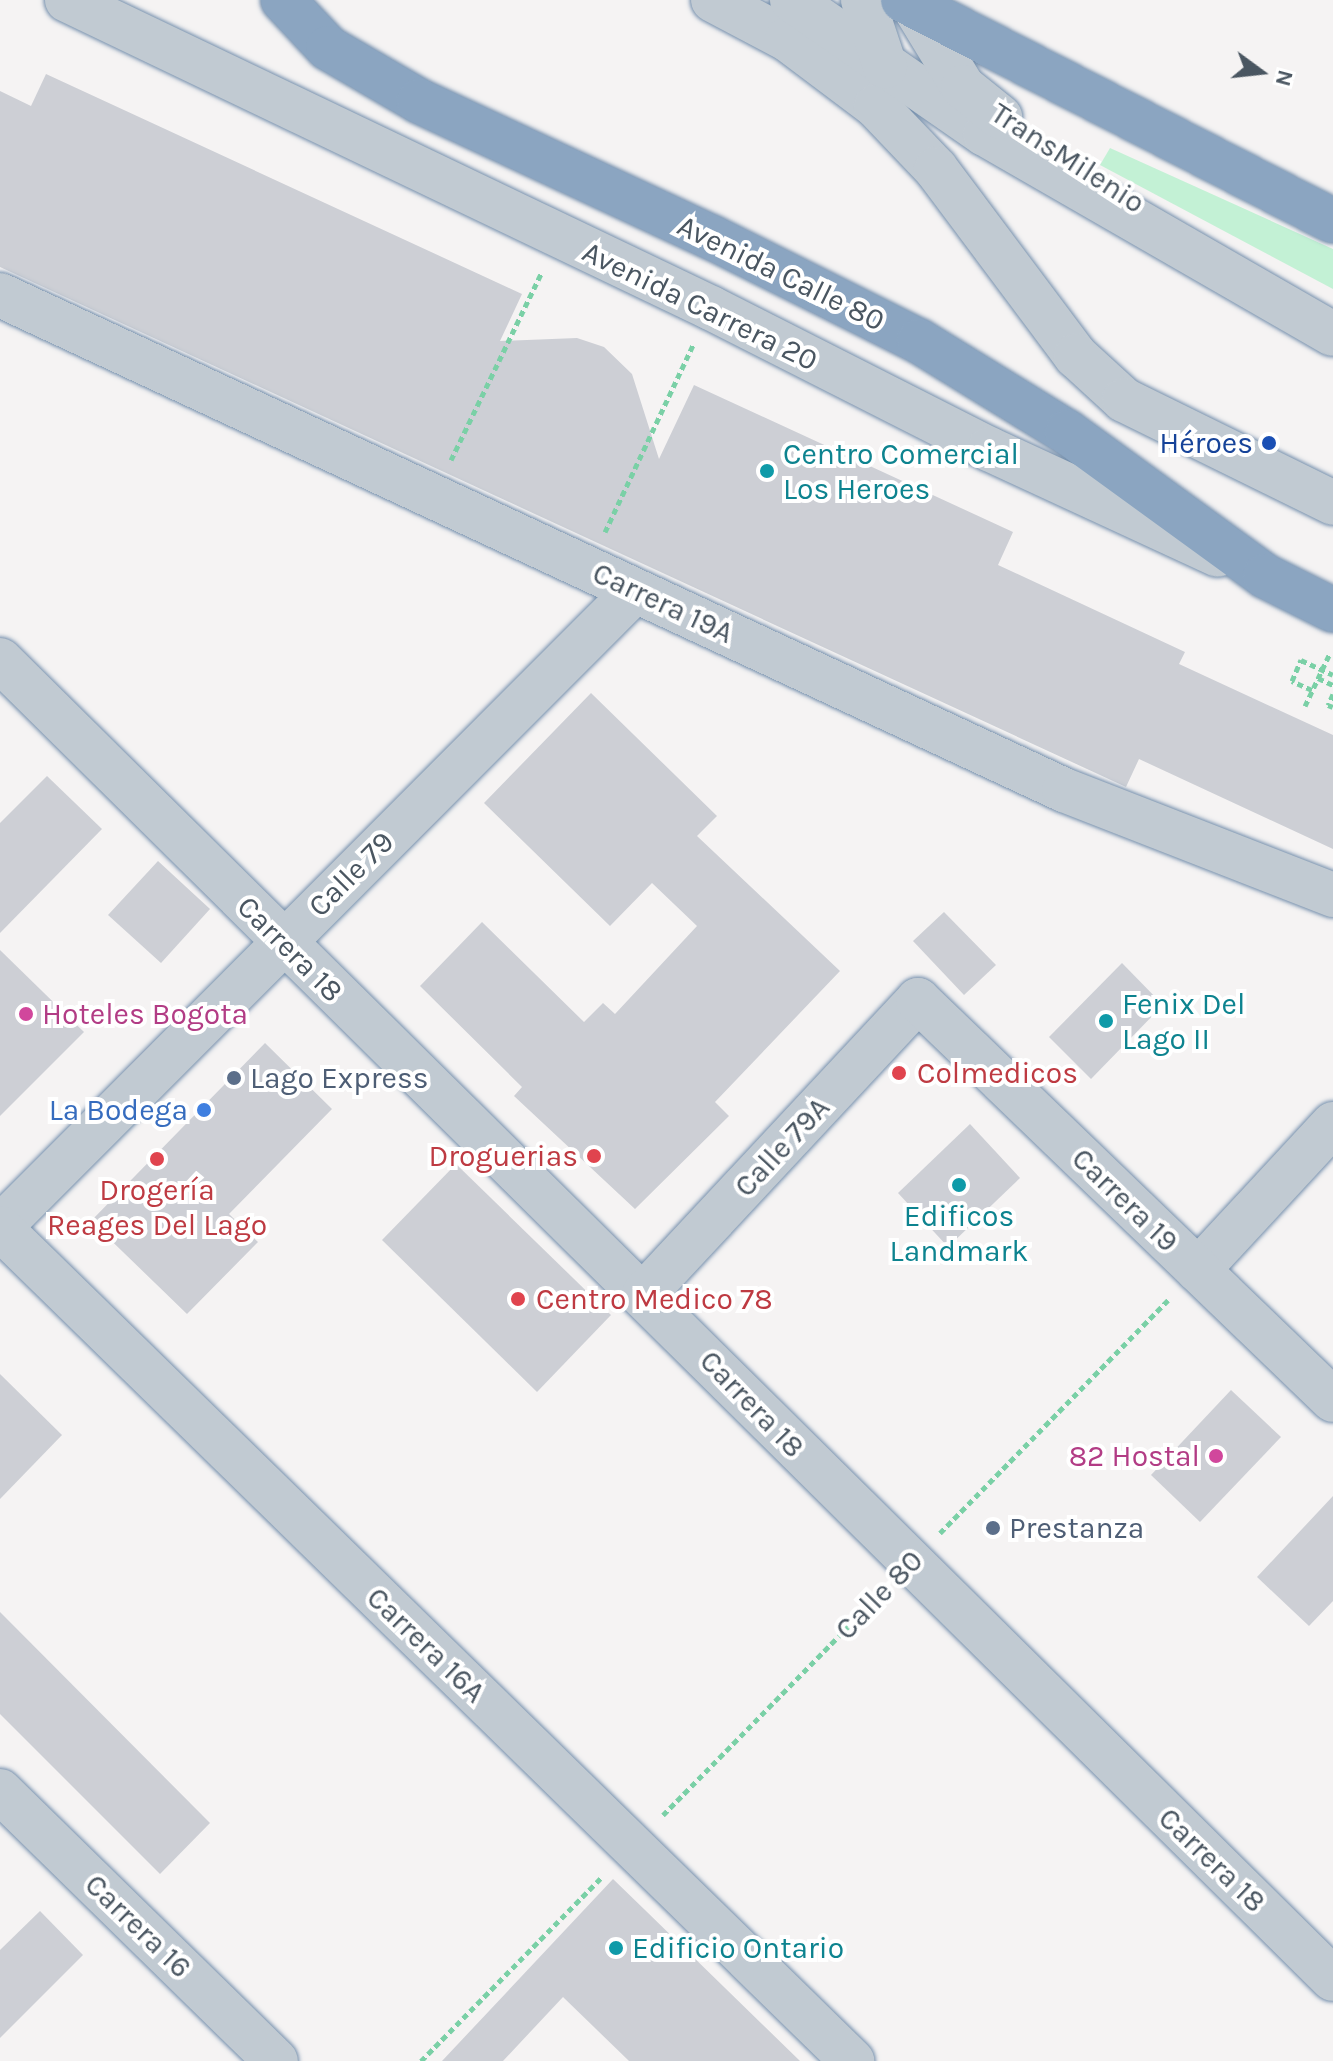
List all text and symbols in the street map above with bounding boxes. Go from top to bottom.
north arrow [1221,32,1301,112]
text: N [1270,67,1299,89]
street label: TransMilenio [985,95,1151,221]
street label: Avenida Calle 80 [672,207,890,339]
street label: Avenida Carrera 20 [577,233,823,379]
place label: Héroes [1159,425,1253,461]
marker: Héroes [1260,434,1278,452]
place label: Centro Comercial Los Heroes [783,436,1019,506]
marker: Centro Comercial Los Heroes [758,462,776,480]
street label: Carrera 19A [587,555,739,651]
street label: Calle 79 [301,824,401,924]
street label: Carrera 18 [230,889,350,1009]
place label: Fenix Del Lago II [1122,986,1245,1056]
place label: Hoteles Bogota [42,996,248,1032]
marker: Hoteles Bogota [17,1005,35,1023]
marker: Fenix Del Lago II [1097,1012,1115,1030]
place label: Colmedicos [917,1055,1078,1091]
place label: Lago Express [250,1060,429,1096]
marker: Colmedicos [888,1062,910,1084]
marker: Lago Express [225,1069,243,1087]
street label: Calle 79A [727,1090,837,1204]
place label: La Bodega [49,1092,188,1128]
marker: La Bodega [195,1101,213,1119]
place label: Droguerias [428,1138,578,1174]
street label: Carrera 19 [1064,1141,1186,1259]
marker: Droguerias [585,1147,603,1165]
marker: Drogería Reages Del Lago [148,1150,166,1168]
place label: Drogería Reages Del Lago [47,1172,267,1242]
marker: Edificos Landmark [950,1176,968,1194]
place label: Edificos Landmark [890,1198,1028,1268]
place label: Centro Medico 78 [536,1281,773,1317]
marker: Centro Medico 78 [507,1288,529,1310]
street label: Carrera 18 [692,1343,812,1465]
place label: 82 Hostal [1069,1438,1200,1474]
marker: 82 Hostal [1207,1447,1225,1465]
place label: Prestanza [1009,1510,1144,1546]
marker: Prestanza [984,1519,1002,1537]
street label: Calle 80 [828,1543,930,1647]
street label: Carrera 16A [359,1580,493,1710]
street label: Carrera 18 [1151,1800,1273,1920]
street label: Carrera 16 [77,1867,199,1985]
place label: Edificio Ontario [632,1930,844,1966]
marker: Edificio Ontario [607,1939,625,1957]

